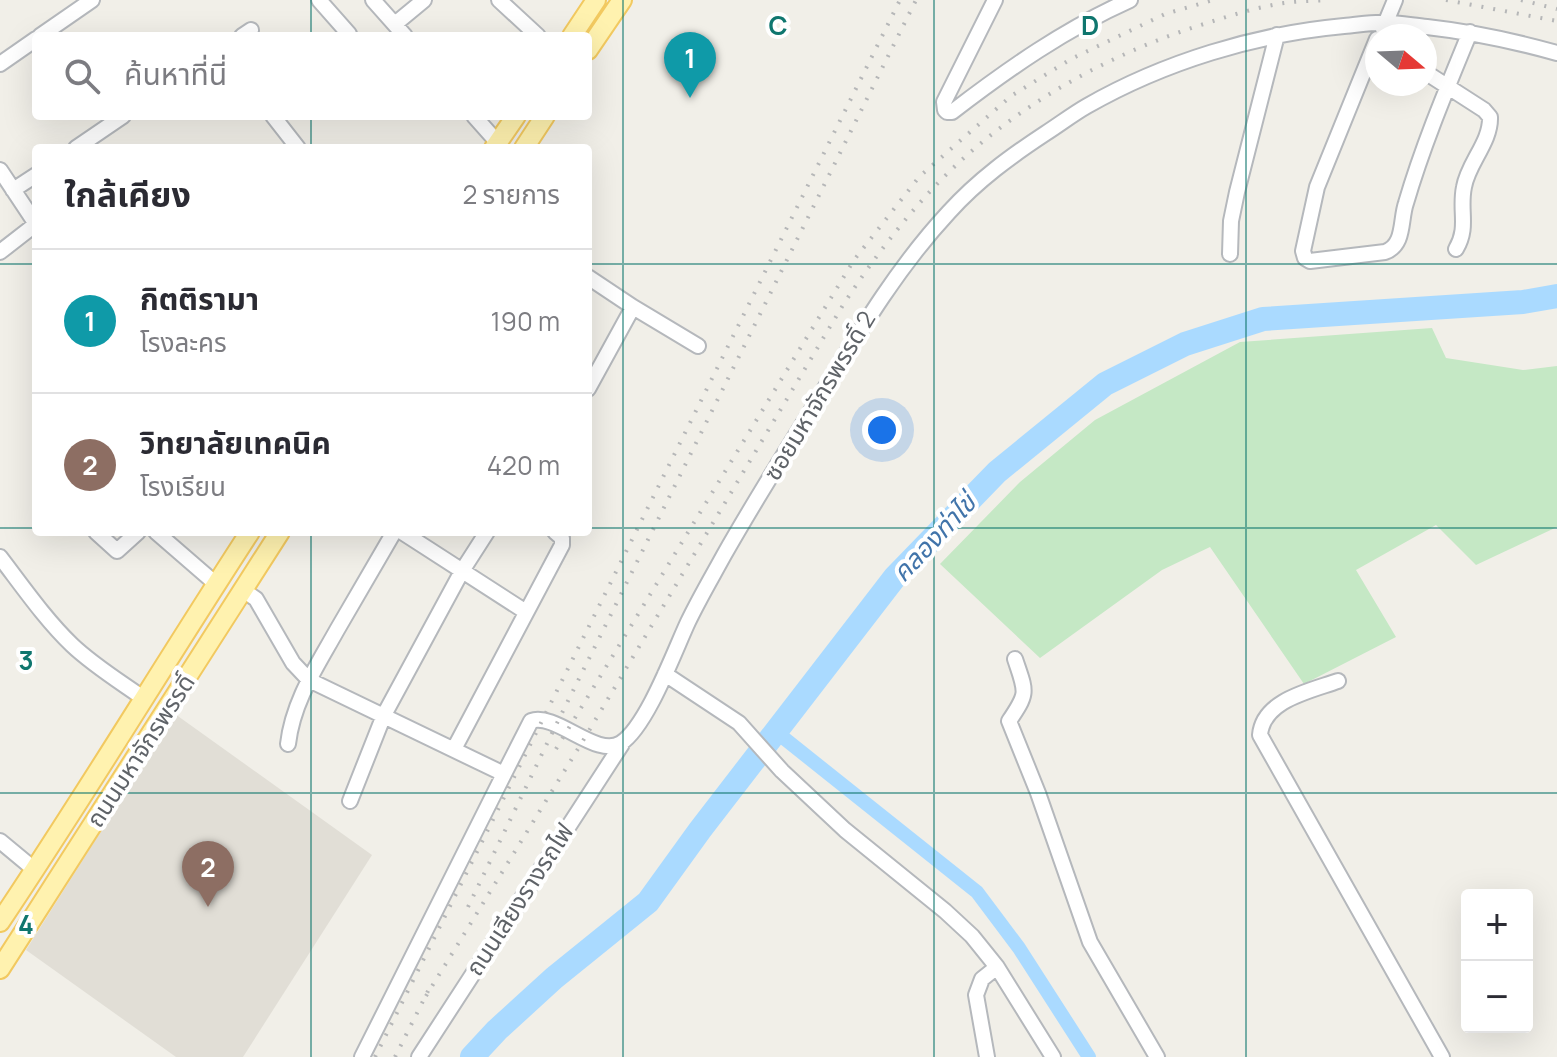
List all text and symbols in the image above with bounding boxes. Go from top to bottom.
text: C [768,7,788,43]
text: D [1081,7,1099,43]
north arrow [1365,24,1437,96]
search box [32,32,592,120]
pin: 1 [664,32,716,98]
text: ค้นหาที่นี่ [124,53,227,94]
icon: search [60,54,104,98]
text: ใกล้เคียง [64,171,191,217]
text: 2 รายการ [462,176,560,212]
text: กิตติรามา [140,278,259,319]
text: 1 [84,303,96,339]
text: 190 m [491,303,560,339]
street label: ซอยมหาจักรพรรดิ์ 2 [755,304,882,486]
text: โรงละคร [140,324,227,360]
your location [862,410,902,450]
text: วิทยาลัยเทคนิค [140,422,331,463]
text: 2 [82,447,98,483]
text: 420 m [487,447,560,483]
text: โรงเรียน [140,468,226,504]
water label: คลองท่าไข่ [883,483,986,589]
text: 3 [18,642,34,678]
street label: ถนนมหาจักรพรรดิ์ [78,667,202,833]
street label: ถนนเลียงรางรถไฟ [457,817,580,982]
pin: 2 [182,841,234,907]
map controls [1461,889,1533,1033]
button: + [1461,889,1533,961]
text: 4 [18,906,34,942]
button: − [1461,961,1533,1033]

